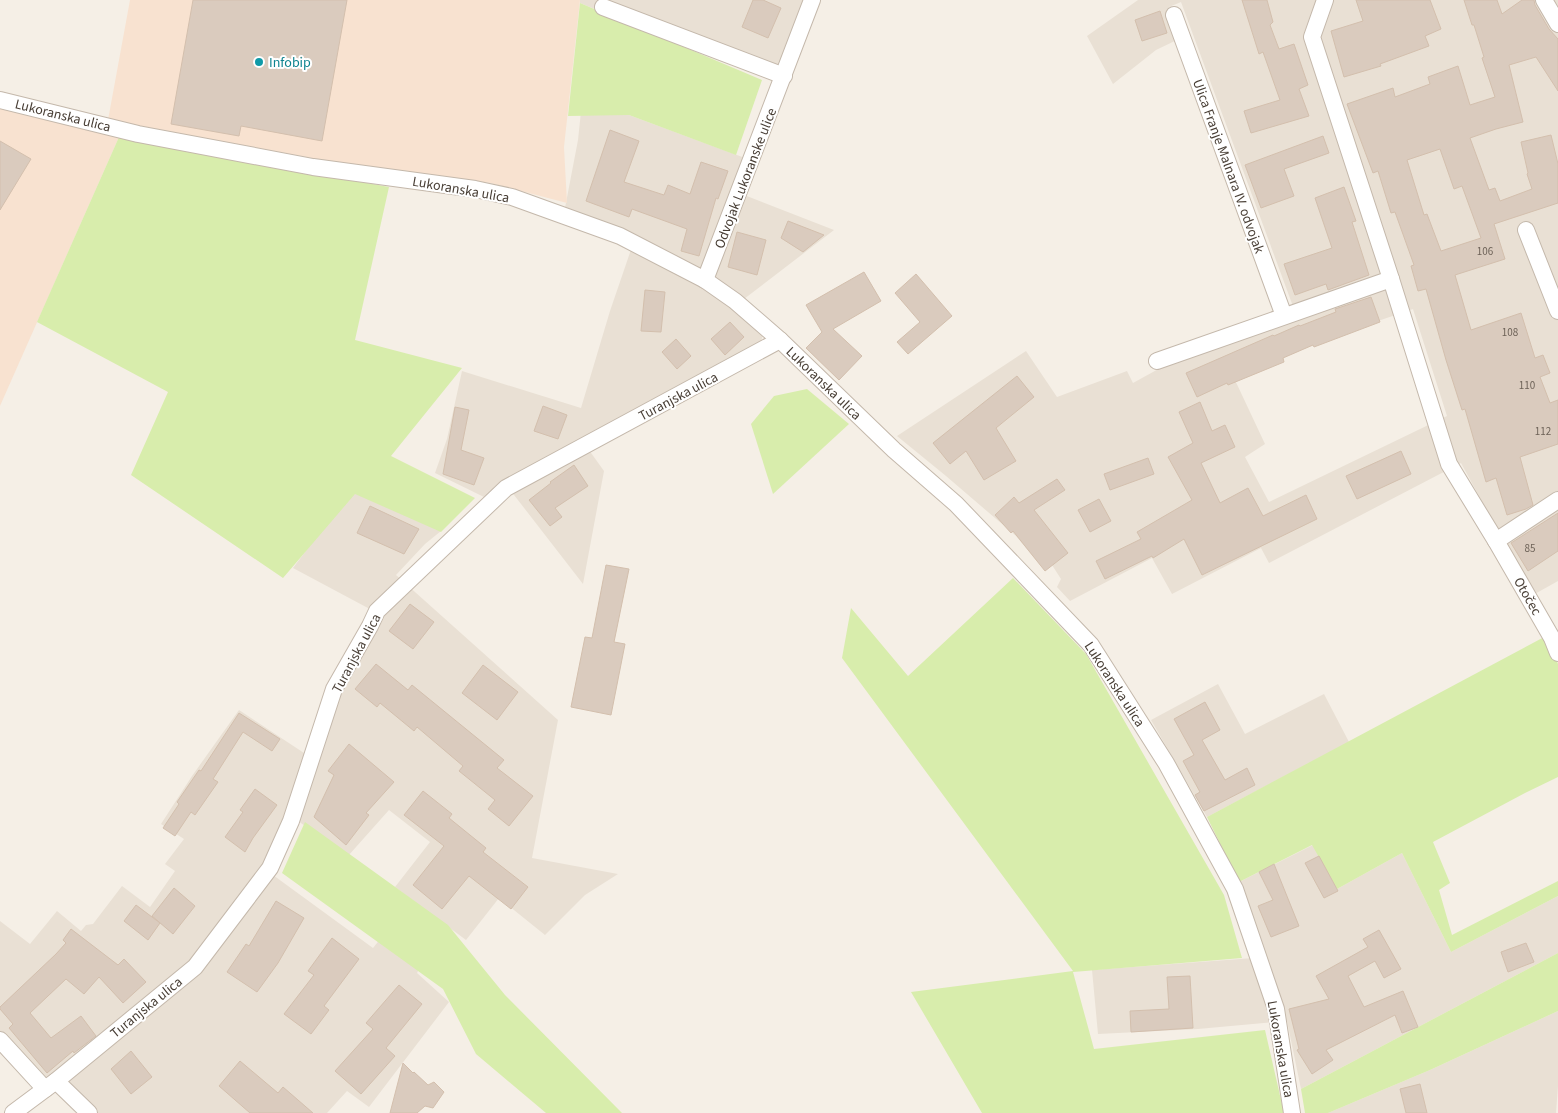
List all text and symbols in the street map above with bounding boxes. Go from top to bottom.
place label: Infobip [269,53,311,73]
marker: Infobip [253,56,265,68]
street label: Ulica Franje Malnara IV. odvojak [1187,76,1269,256]
street label: Lukoranska ulica [13,94,113,138]
street label: Odvojak Lukoranske ulice [710,105,782,252]
street label: Lukoranska ulica [411,172,511,208]
house number: 106 [1477,244,1494,259]
house number: 108 [1502,325,1519,340]
street label: Lukoranska ulica [781,342,866,425]
street label: Turanjska ulica [635,367,722,426]
house number: 110 [1519,378,1535,393]
house number: 112 [1535,424,1551,439]
house number: 85 [1525,541,1535,556]
street label: Otočec [1508,574,1546,620]
street label: Turanjska ulica [327,610,386,697]
street label: Lukoranska ulica [1079,638,1149,731]
street label: Turanjska ulica [106,972,187,1043]
street label: Lukoranska ulica [1262,999,1298,1099]

